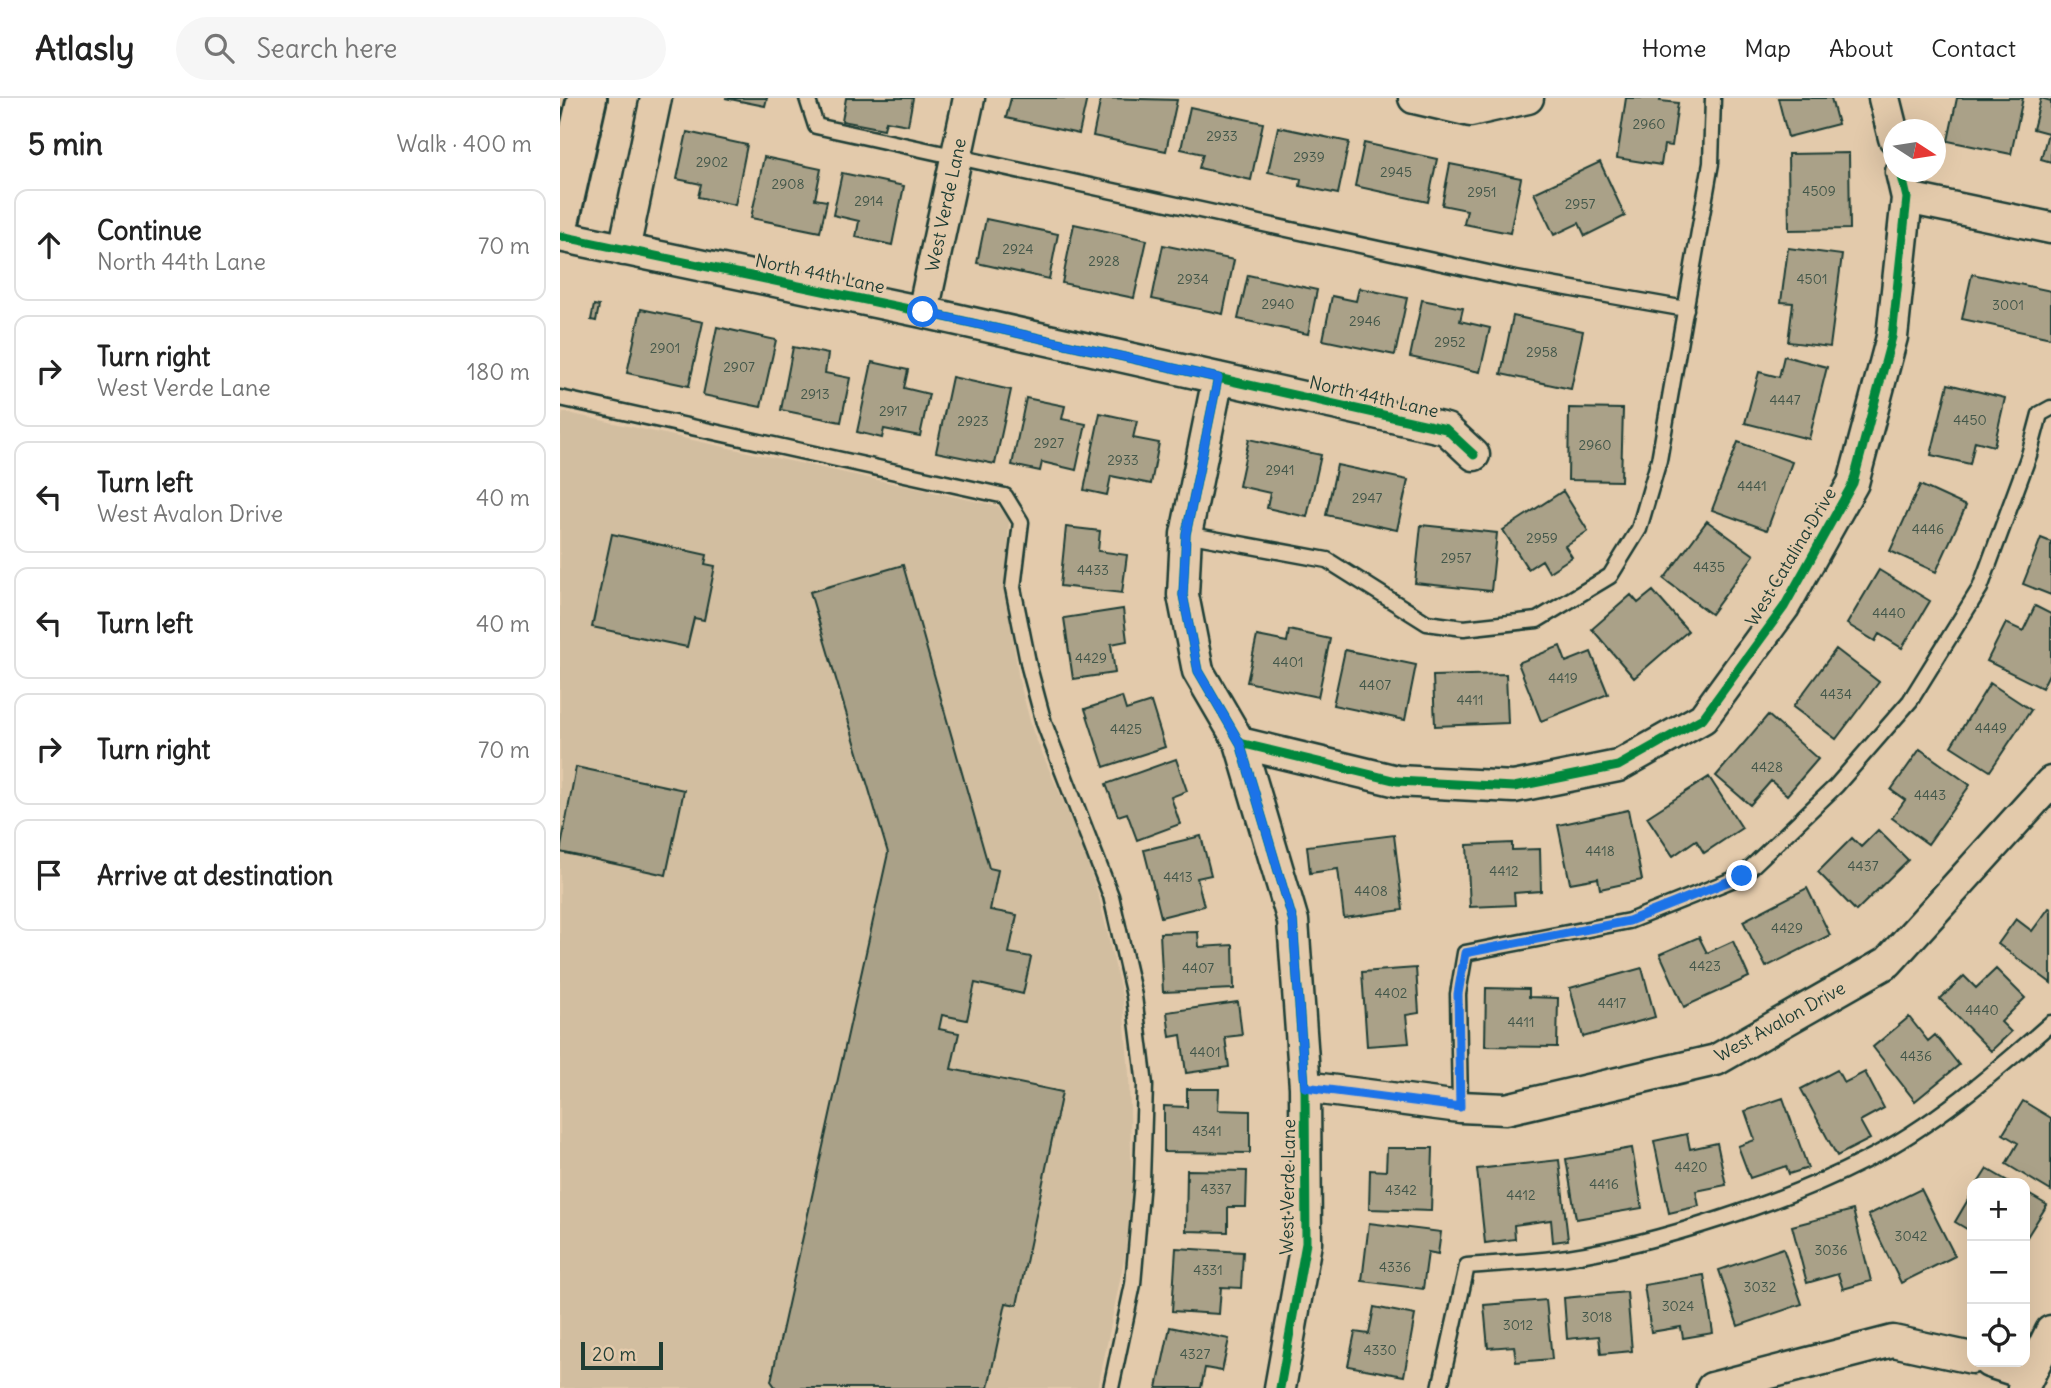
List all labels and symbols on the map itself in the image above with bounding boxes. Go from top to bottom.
house number: 2960 [1632,115,1666,133]
north arrow [1883,119,1946,182]
house number: 2933 [1206,127,1238,145]
street label: West Verde Lane [920,136,971,274]
house number: 2939 [1293,148,1325,166]
house number: 2902 [696,153,729,171]
house number: 2945 [1380,163,1412,181]
house number: 2908 [772,175,805,193]
house number: 4509 [1802,182,1836,200]
house number: 2951 [1467,183,1497,201]
house number: 2914 [854,192,884,210]
house number: 2957 [1565,195,1595,213]
house number: 2924 [1002,240,1034,258]
street label: North 44th Lane [753,249,887,298]
house number: 2928 [1088,252,1120,270]
house number: 2934 [1177,270,1209,288]
house number: 4501 [1797,270,1827,288]
house number: 2940 [1261,295,1295,313]
route start [907,296,938,327]
house number: 3001 [1992,296,2024,314]
house number: 2946 [1349,312,1381,330]
house number: 2952 [1434,333,1466,351]
house number: 2901 [650,339,680,357]
house number: 2958 [1526,343,1558,361]
house number: 2907 [723,358,755,376]
street label: North 44th Lane [1307,370,1441,423]
house number: 2913 [800,385,830,403]
house number: 4447 [1770,391,1801,409]
house number: 2917 [879,402,907,420]
house number: 4450 [1953,411,1987,429]
house number: 2923 [957,412,989,430]
house number: 2927 [1034,434,1064,452]
house number: 2960 [1578,436,1612,454]
house number: 2933 [1107,451,1139,469]
house number: 2941 [1265,461,1295,479]
house number: 4441 [1737,477,1767,495]
street label: West Catalina Drive [1740,483,1841,630]
house number: 2947 [1352,489,1382,507]
house number: 4446 [1912,520,1944,538]
house number: 2959 [1526,529,1558,547]
house number: 2957 [1441,549,1471,567]
house number: 4435 [1693,558,1725,576]
house number: 4433 [1077,561,1109,579]
house number: 4440 [1872,604,1906,622]
house number: 4429 [1075,649,1107,667]
house number: 4401 [1273,653,1303,671]
house number: 4419 [1548,669,1578,687]
house number: 4407 [1359,676,1391,694]
house number: 4434 [1820,685,1852,703]
house number: 4411 [1456,691,1484,709]
house number: 4449 [1975,719,2007,737]
house number: 4425 [1110,720,1142,738]
house number: 4428 [1751,758,1783,776]
house number: 4443 [1914,786,1946,804]
house number: 4418 [1585,842,1615,860]
house number: 4437 [1848,857,1879,875]
route end [1726,860,1757,891]
house number: 4412 [1489,862,1519,880]
house number: 4413 [1163,868,1193,886]
house number: 4408 [1354,882,1388,900]
house number: 4429 [1771,919,1803,937]
house number: 4423 [1689,957,1721,975]
house number: 4407 [1182,959,1214,977]
street label: West Avalon Drive [1710,976,1849,1067]
house number: 4402 [1374,984,1408,1002]
house number: 4417 [1598,994,1626,1012]
house number: 4440 [1965,1001,1999,1019]
house number: 4411 [1507,1013,1535,1031]
house number: 4401 [1190,1043,1220,1061]
house number: 4436 [1900,1047,1932,1065]
street label: West Verde Lane [1275,1119,1300,1255]
house number: 4341 [1192,1122,1222,1140]
house number: 4420 [1674,1158,1708,1176]
house number: 4416 [1589,1175,1619,1193]
house number: 4337 [1201,1180,1232,1198]
house number: 4342 [1385,1181,1417,1199]
house number: 4412 [1506,1186,1536,1204]
house number: 3042 [1895,1227,1928,1245]
house number: 3036 [1814,1241,1848,1259]
house number: 4336 [1379,1258,1411,1276]
house number: 4331 [1193,1261,1223,1279]
house number: 3032 [1744,1278,1777,1296]
house number: 3024 [1662,1297,1694,1315]
house number: 3018 [1582,1308,1612,1326]
house number: 3012 [1503,1316,1534,1334]
scale bar [581,1339,663,1371]
house number: 4330 [1363,1341,1397,1359]
house number: 4327 [1180,1345,1210,1363]

